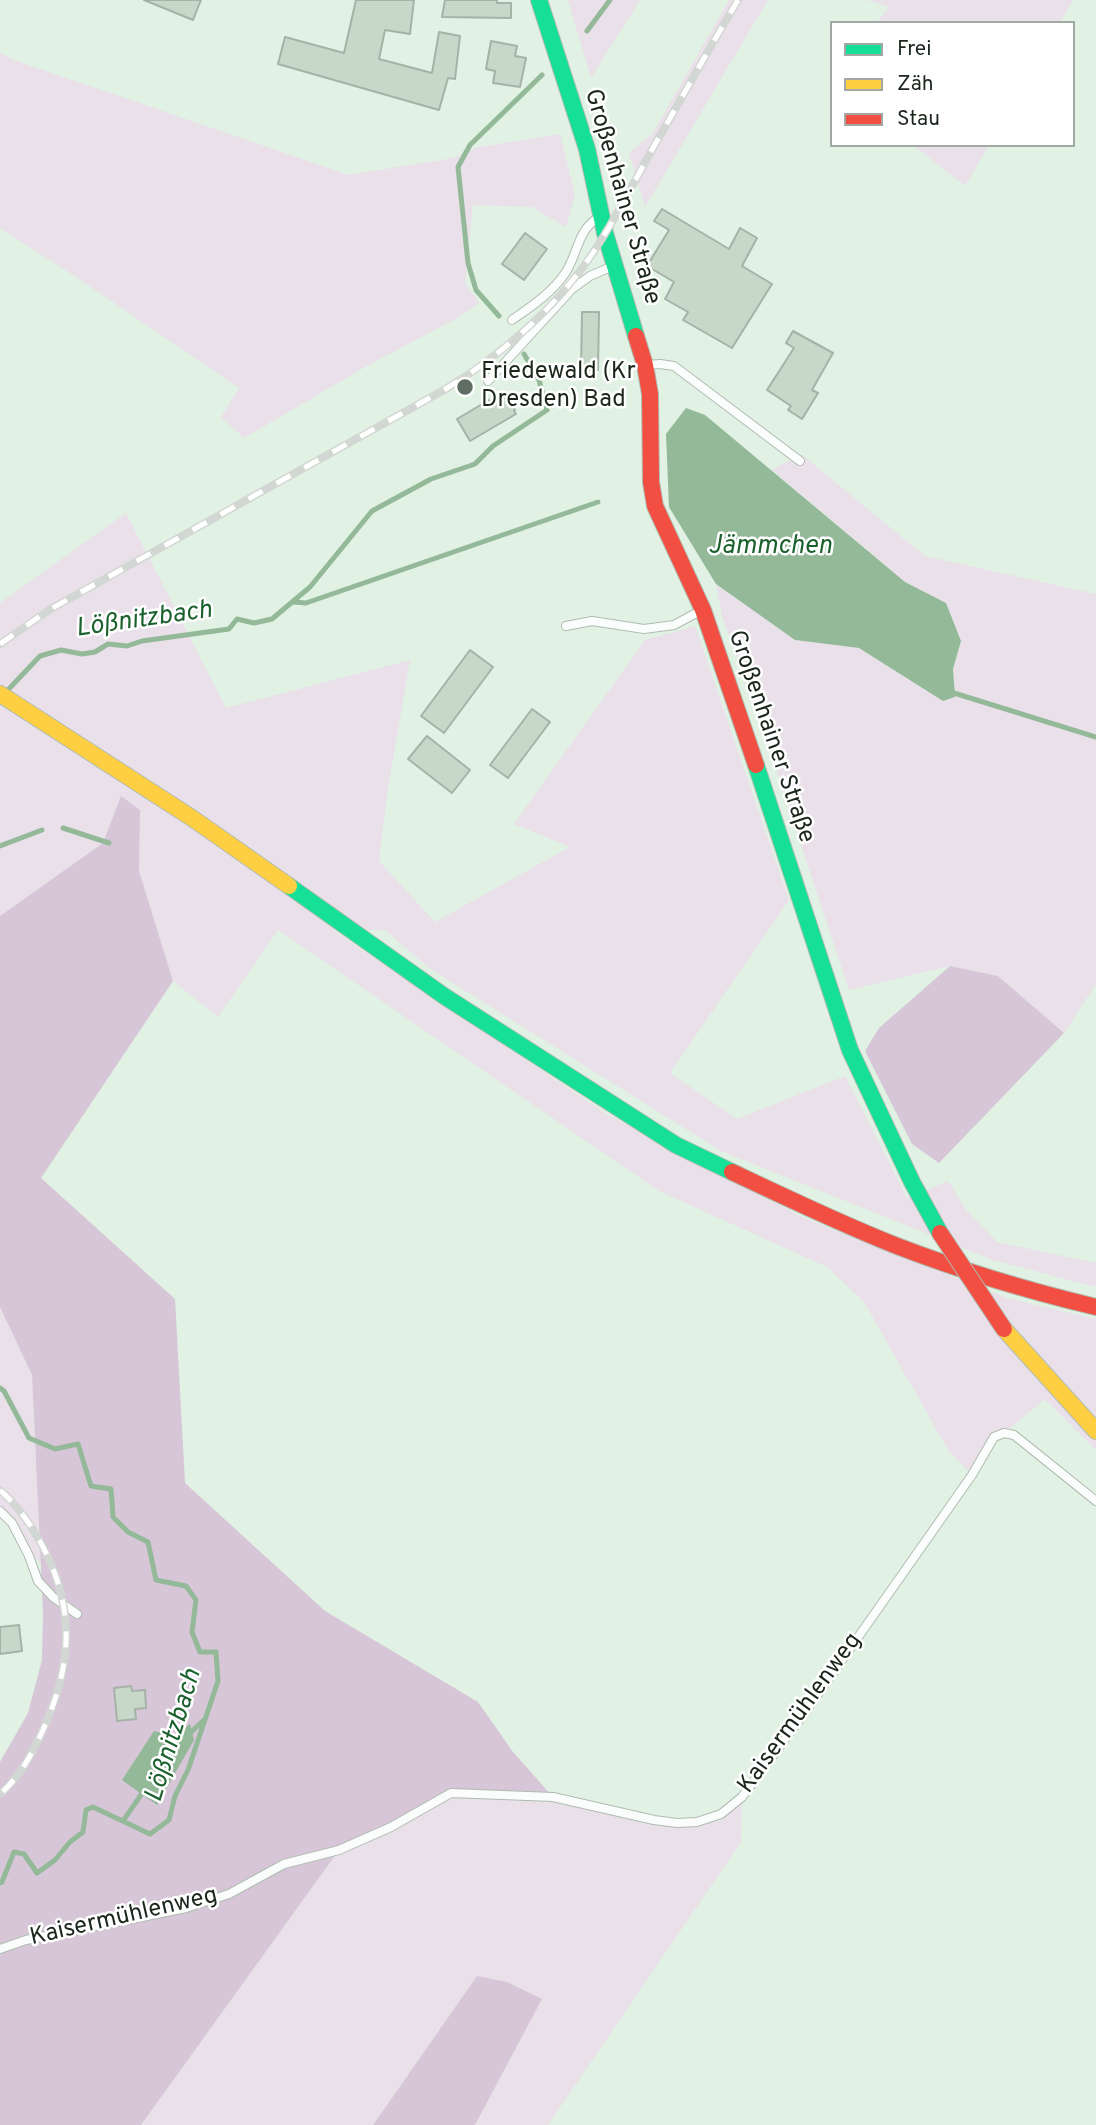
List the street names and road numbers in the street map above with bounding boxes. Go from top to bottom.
street label: Großenhainer Straße [576,86,666,308]
street label: Großenhainer Straße [720,627,820,847]
street label: Kaisermühlenweg [733,1628,869,1800]
street label: Kaisermühlenweg [28,1882,220,1954]

